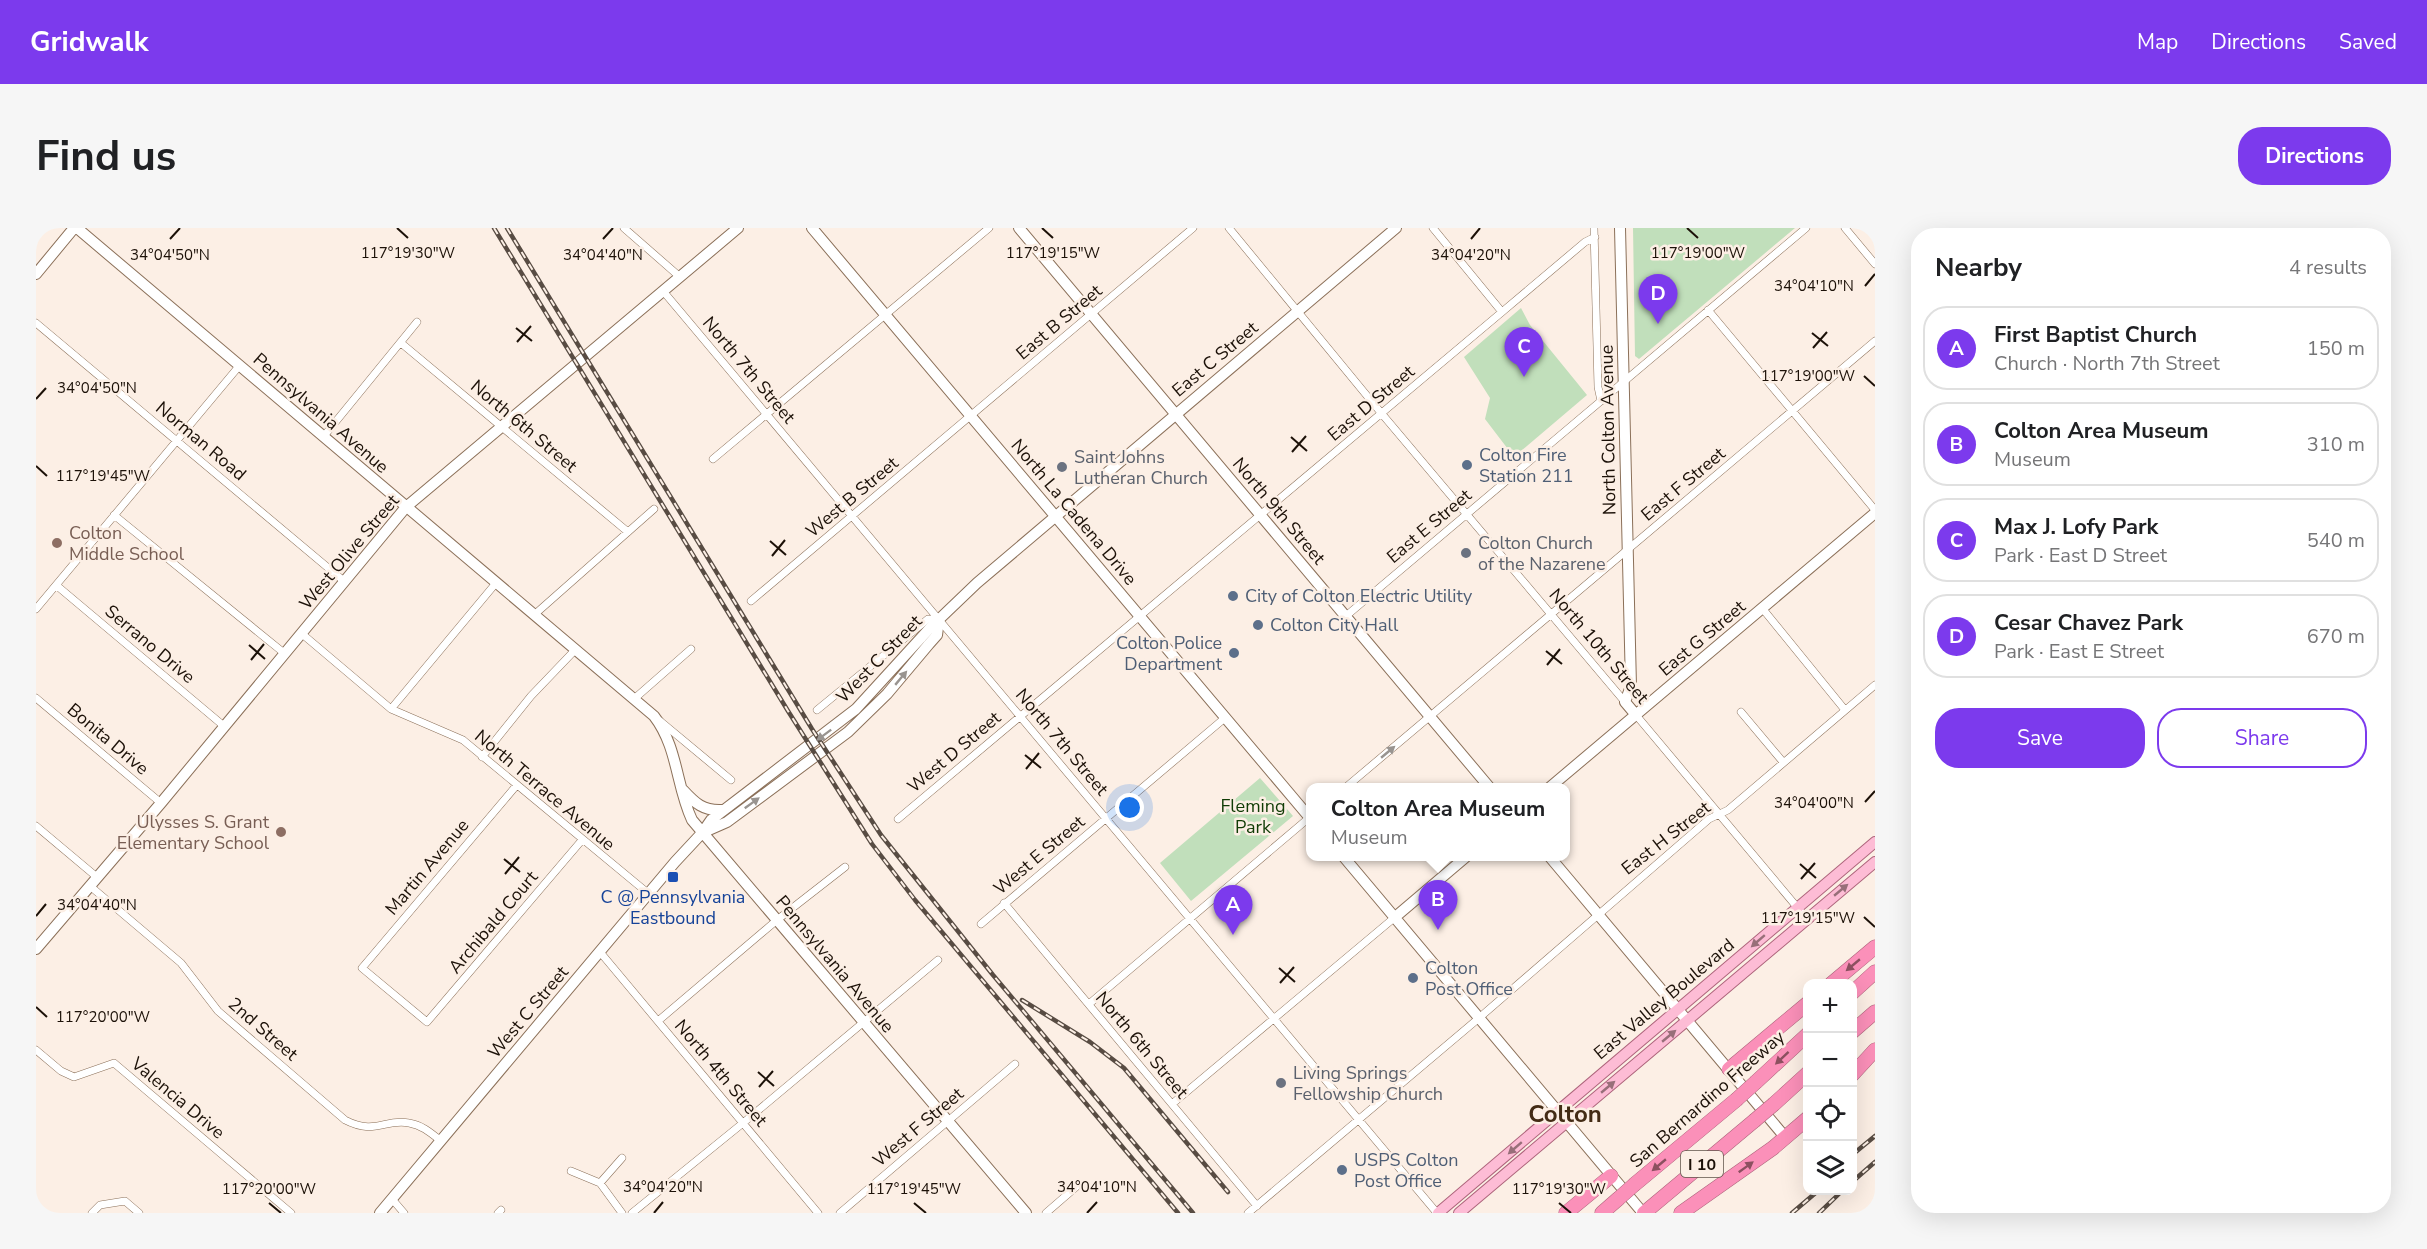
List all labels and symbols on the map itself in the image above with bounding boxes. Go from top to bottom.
text: 117°19'30"W [361,243,456,263]
text: 117°19'15"W [1006,243,1101,263]
text: 117°19'00"W [1651,243,1746,263]
text: 34°04'50"N [130,245,210,265]
text: 34°04'40"N [563,245,643,265]
text: 34°04'20"N [1431,245,1511,265]
pin: D [1638,274,1678,324]
text: 34°04'10"N [1774,276,1854,296]
street label: East B Street [1011,279,1108,365]
street label: North 7th Street [697,312,801,429]
street label: East C Street [1167,316,1264,402]
pin: C [1504,328,1544,377]
street label: North Colton Avenue [1595,345,1621,515]
street label: Pennsylvania Avenue [248,347,394,479]
street label: East D Street [1323,359,1420,446]
text: 117°19'00"W [1761,366,1856,386]
street label: North 6th Street [466,374,583,478]
text: 34°04'50"N [57,378,137,398]
street label: Norman Road [151,396,251,486]
street label: North La Cadena Drive [1006,434,1142,590]
street label: East F Street [1636,441,1731,526]
place label: Colton Fire Station 211 [1479,443,1574,488]
place label: Saint Johns Lutheran Church [1074,445,1208,490]
street label: West B Street [801,451,904,543]
street label: North 9th Street [1227,453,1331,570]
marker: Colton Fire Station 211 [1460,458,1474,472]
marker: Saint Johns Lutheran Church [1055,460,1069,474]
text: 117°19'45"W [56,466,151,486]
street label: East E Street [1382,483,1477,568]
street label: West Olive Street [294,489,405,615]
place label: Colton Middle School [69,521,185,566]
place label: Colton Church of the Nazarene [1478,531,1606,576]
marker: Colton Middle School [50,536,64,550]
marker: Colton Church of the Nazarene [1459,546,1473,560]
street label: North 10th Street [1544,583,1655,709]
place label: City of Colton Electric Utility [1245,584,1473,608]
marker: City of Colton Electric Utility [1226,589,1240,603]
street label: East G Street [1654,594,1751,681]
street label: Serrano Drive [100,599,200,689]
street label: West C Street [831,609,928,708]
place label: Colton City Hall [1270,613,1399,637]
marker: Colton City Hall [1251,618,1265,632]
place label: Colton Police Department [1116,631,1223,676]
marker: Colton Police Department [1227,646,1241,660]
one-way arrow [894,670,907,686]
street label: North 7th Street [1010,684,1114,801]
street label: Bonita Drive [62,698,154,780]
street label: West D Street [902,705,1006,798]
street label: North Terrace Avenue [470,724,620,856]
one-way arrow [816,729,831,741]
one-way arrow [1380,746,1395,759]
your location [1115,793,1144,822]
text: 34°04'00"N [1774,793,1854,813]
park label: Fleming Park [1220,794,1286,839]
street label: East H Street [1617,795,1716,880]
one-way arrow [745,798,760,810]
street label: West E Street [988,809,1090,900]
place label: Ulysses S. Grant Elementary School [117,810,270,855]
street label: Martin Avenue [380,814,474,920]
marker: Ulysses S. Grant Elementary School [274,825,288,839]
street label: Archibald Court [443,865,544,979]
marker: C @ Pennsylvania Eastbound [666,870,680,884]
pin: B [1418,880,1458,930]
one-way arrow [1833,884,1849,897]
place label: C @ Pennsylvania Eastbound [601,885,745,930]
pin: A [1214,886,1252,935]
street label: Pennsylvania Avenue [770,890,900,1038]
text: 34°04'40"N [57,895,137,915]
text: 117°19'15"W [1761,908,1856,928]
street label: East Valley Boulevard [1589,933,1739,1065]
one-way arrow [1750,934,1766,947]
place label: Colton Post Office [1425,956,1513,1001]
one-way arrow [1845,959,1861,972]
street label: West C Street [482,960,574,1063]
marker: Colton Post Office [1406,971,1420,985]
street label: North 6th Street [1090,987,1194,1104]
street label: 2nd Street [223,992,304,1066]
text: 117°20'00"W [56,1007,151,1027]
street label: North 4th Street [669,1015,773,1132]
street label: San Bernardino Freeway [1624,1025,1790,1173]
one-way arrow [1661,1030,1677,1043]
street label: Valencia Drive [125,1051,230,1144]
one-way arrow [1775,1051,1790,1064]
place label: Living Springs Fellowship Church [1293,1061,1443,1106]
marker: Living Springs Fellowship Church [1274,1076,1288,1090]
one-way arrow [1600,1081,1616,1094]
street label: West F Street [868,1082,969,1172]
district label: Colton [1528,1098,1602,1130]
one-way arrow [1508,1141,1523,1154]
place label: USPS Colton Post Office [1354,1148,1458,1193]
road number: I 10 [1681,1151,1723,1177]
one-way arrow [1651,1158,1667,1171]
one-way arrow [1738,1161,1754,1173]
marker: USPS Colton Post Office [1335,1163,1349,1177]
text: 34°04'20"N [623,1177,703,1197]
text: 34°04'10"N [1057,1177,1137,1197]
text: 117°20'00"W [222,1179,317,1199]
text: 117°19'45"W [867,1179,962,1199]
text: 117°19'30"W [1512,1179,1607,1199]

